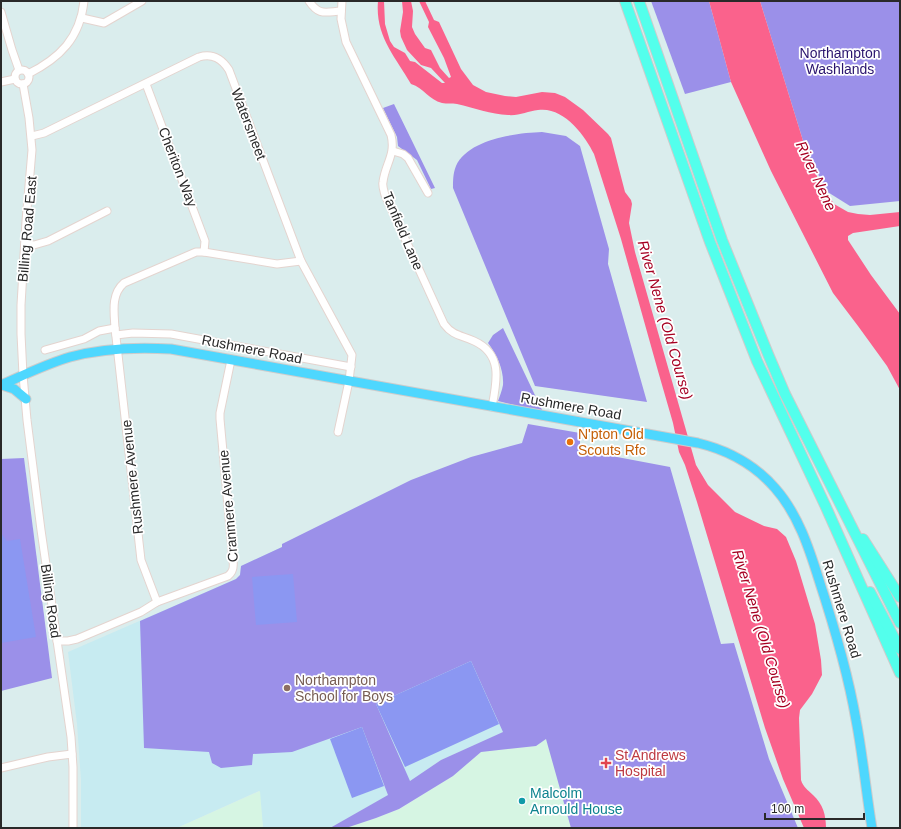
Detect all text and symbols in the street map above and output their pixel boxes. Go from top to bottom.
park label: Northampton Washlands [800,45,880,77]
street label: Watersmeet [228,86,270,162]
street label: Cheriton Way [155,125,201,209]
water label: River Nene [793,138,840,213]
street label: Billing Road East [14,175,40,283]
street label: Tanfield Lane [379,190,427,273]
water label: River Nene (Old Course) [635,238,696,402]
street label: Rushmere Road [200,331,304,367]
street label: Rushmere Road [519,389,623,423]
street label: Rushmere Avenue [118,419,146,535]
place label: N'pton Old Scouts Rfc [578,426,646,458]
marker: N'pton Old Scouts Rfc [565,437,575,447]
street label: Cranmere Avenue [215,449,241,563]
water label: River Nene (Old Course) [729,547,794,710]
street label: Rushmere Road [819,558,865,660]
street label: Billing Road [38,563,64,639]
place label: Northampton School for Boys [295,672,393,704]
marker: Northampton School for Boys [282,683,292,693]
place label: St Andrews Hospital [615,747,686,779]
marker: St Andrews Hospital [600,757,612,769]
place label: Malcolm Arnould House [530,785,623,817]
scale bar [765,795,864,821]
marker: Malcolm Arnould House [517,796,527,806]
text: 100 m [771,802,804,816]

